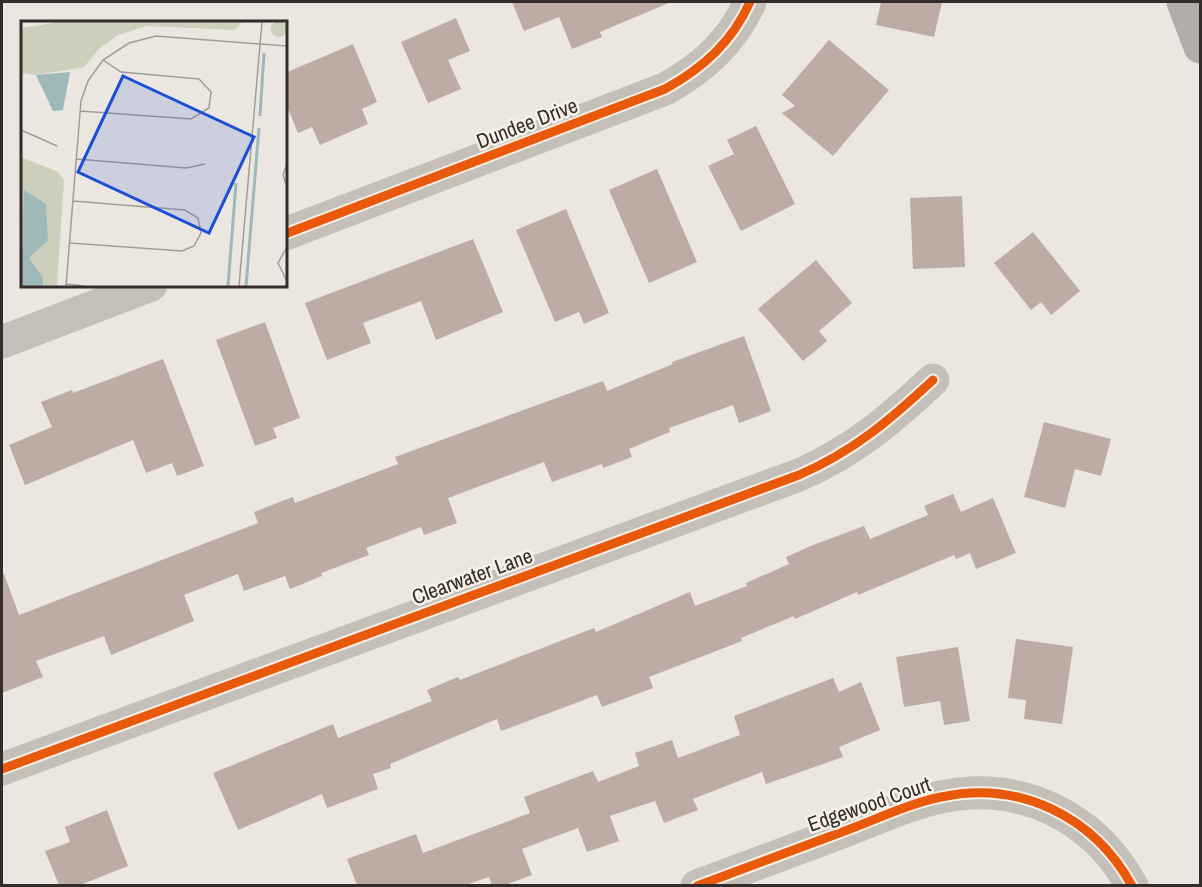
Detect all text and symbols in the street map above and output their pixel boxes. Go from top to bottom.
inset map [21,21,286,286]
street label: Dundee Drive [472,90,582,156]
street label: Clearwater Lane [408,541,536,611]
street label: Edgewood Court [804,769,935,839]

